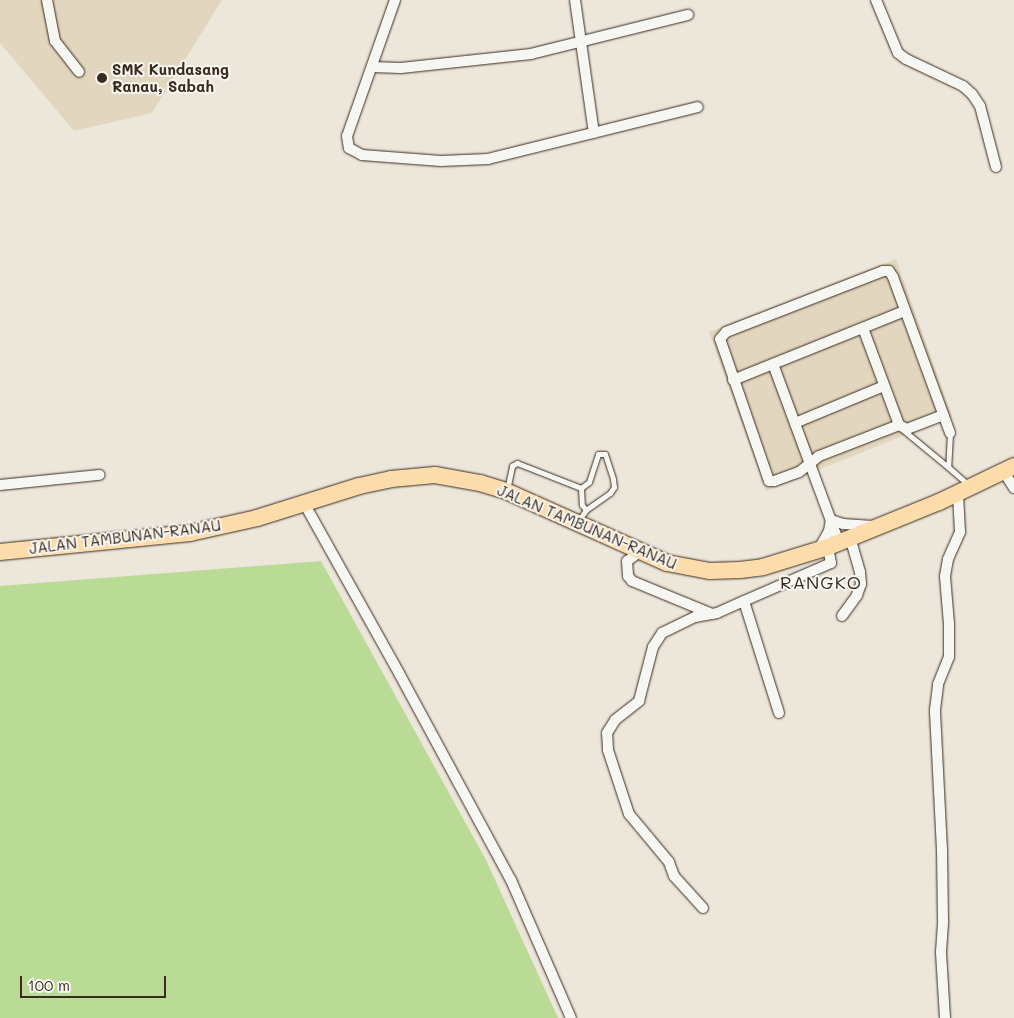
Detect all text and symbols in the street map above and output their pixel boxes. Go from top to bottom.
place label: SMK Kundasang Ranau, Sabah [112,60,229,95]
marker: SMK Kundasang Ranau, Sabah [96,72,108,84]
street label: JALAN TAMBUNAN-RANAU [495,481,679,573]
street label: JALAN TAMBUNAN-RANAU [28,516,222,558]
district label: RANGKO [779,571,863,593]
scale bar [22,966,169,998]
text: 100 m [28,975,70,995]

